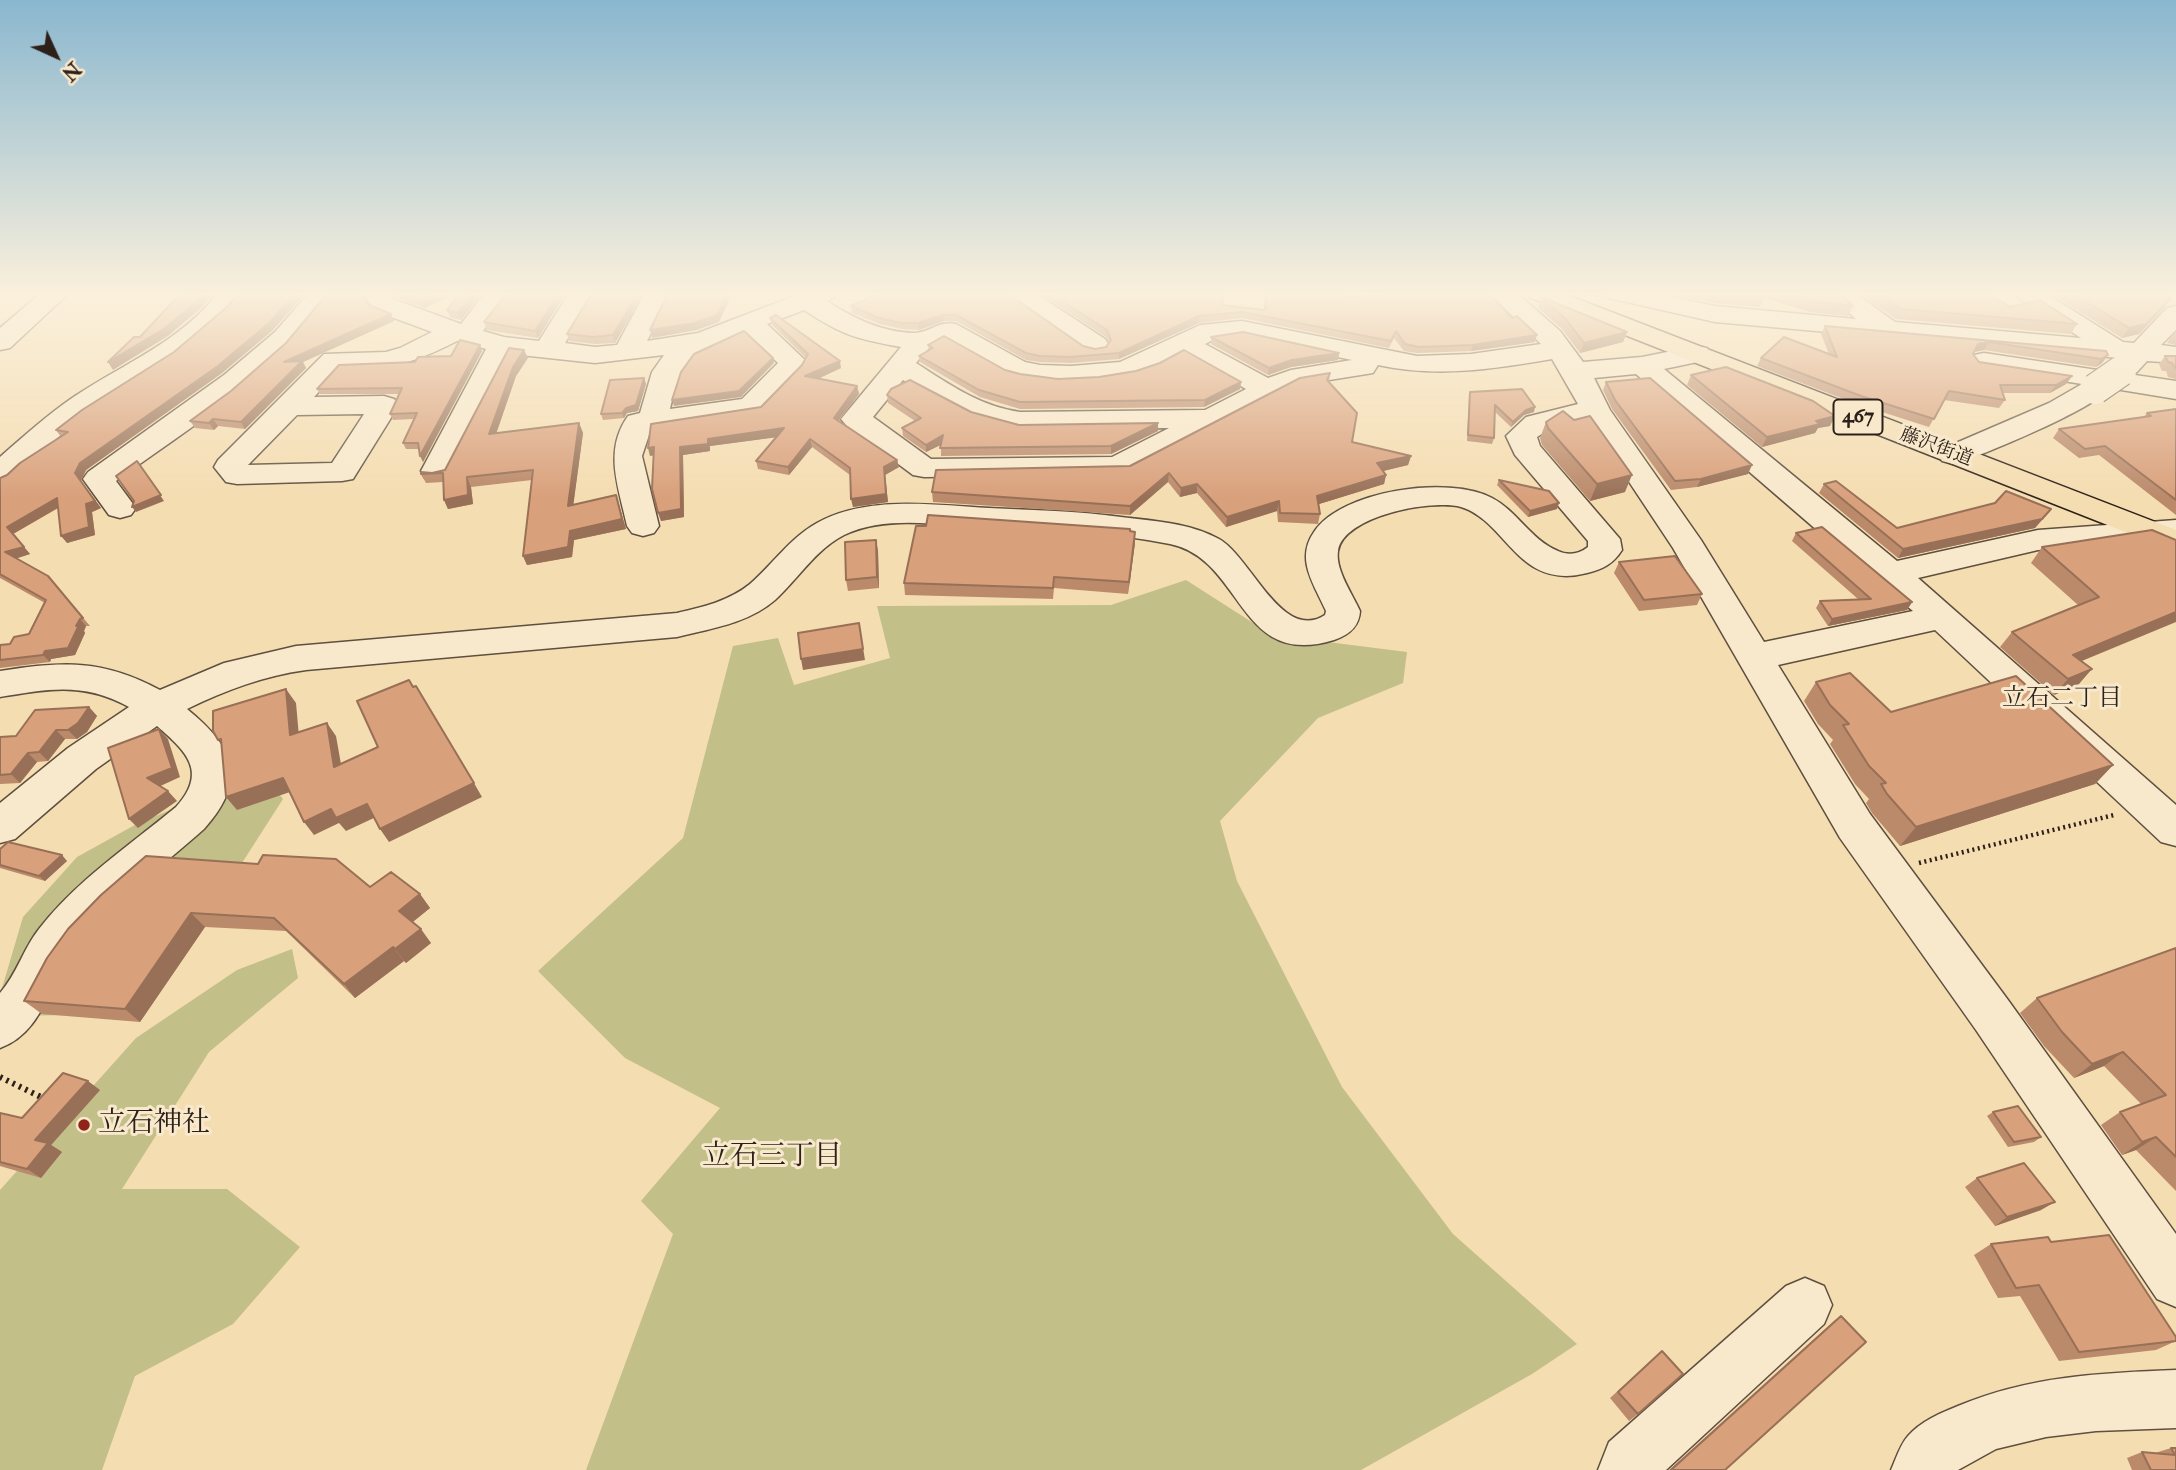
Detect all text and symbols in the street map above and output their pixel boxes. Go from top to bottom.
north arrow [21,21,91,91]
text: N [56,56,85,85]
road number: 467 [1834,400,1882,434]
street label: 藤沢街道 [1896,424,1976,472]
district label: 立石二丁目 [2002,686,2122,714]
place label: 立石神社 [98,1108,210,1142]
marker: 立石神社 [76,1117,92,1133]
district label: 立石三丁目 [702,1141,842,1175]

